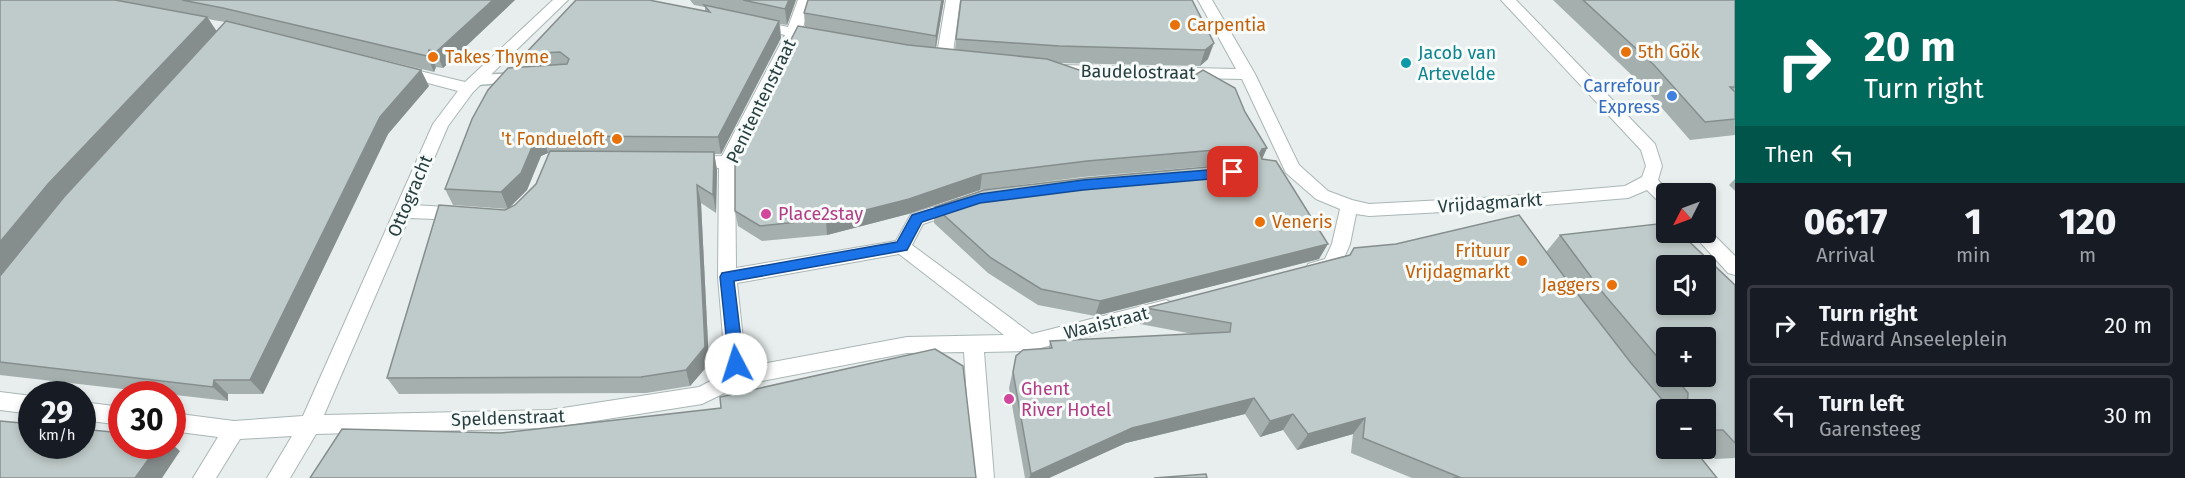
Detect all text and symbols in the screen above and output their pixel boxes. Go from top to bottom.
place label: Carpentia [1187,14,1266,36]
marker: Carpentia [1168,18,1182,32]
text: 20 m [1864,22,1956,72]
icon: right [1765,24,1843,102]
street label: Penitentenstraat [721,35,801,167]
place label: 5th Gök [1638,41,1701,63]
place label: Jacob van Artevelde [1418,42,1496,85]
marker: 5th Gök [1619,45,1633,59]
place label: Takes Thyme [445,46,549,68]
marker: Takes Thyme [426,50,440,64]
marker: Jacob van Artevelde [1399,56,1413,70]
street label: Baudelostraat [1080,60,1196,84]
text: Turn right [1864,73,1984,105]
place label: Carrefour Express [1583,75,1660,118]
marker: Carrefour Express [1665,89,1679,103]
place label: 't Fondueloft [501,128,605,150]
marker: 't Fondueloft [610,132,624,146]
icon: left [1826,138,1859,171]
text: Then [1765,141,1814,168]
pin [1207,146,1258,197]
street label: Ottogracht [383,151,437,240]
icon: arrive [1216,155,1249,188]
north arrow [1656,183,1716,243]
map controls [1656,183,1716,459]
street label: Vrijdagmarkt [1437,188,1543,218]
text: 06:17 [1804,200,1887,244]
text: 1 [1965,200,1982,244]
text: 120 [2059,200,2116,244]
place label: Place2stay [778,203,863,225]
marker: Place2stay [759,207,773,221]
place label: Veneris [1272,211,1332,233]
marker: Veneris [1253,215,1267,229]
place label: Frituur Vrijdagmarkt [1405,240,1510,283]
text: Arrival [1816,243,1875,267]
text: min [1956,243,1990,267]
text: m [2079,243,2096,267]
marker: Frituur Vrijdagmarkt [1515,254,1529,268]
button: sound [1656,255,1716,315]
place label: Jaggers [1542,274,1600,296]
marker: Jaggers [1605,278,1619,292]
text: Turn right [1819,300,1918,327]
street label: Waaistraat [1062,302,1151,344]
icon: right [1768,309,1801,342]
text: 20 m [2104,312,2152,339]
button: + [1656,327,1716,387]
text: Edward Anseeleplein [1819,327,2008,351]
position arrow [704,332,768,396]
place label: Ghent River Hotel [1021,378,1111,421]
speed limit sign: 30 [108,381,186,459]
text: Turn left [1819,390,1904,417]
marker: Ghent River Hotel [1002,392,1016,406]
text: 29 [41,395,73,431]
button: − [1656,399,1716,459]
icon: left [1768,399,1801,432]
text: 30 m [2104,402,2152,429]
street label: Speldenstraat [451,405,566,431]
text: Garensteeg [1819,417,1921,441]
text: km/h [38,426,76,444]

